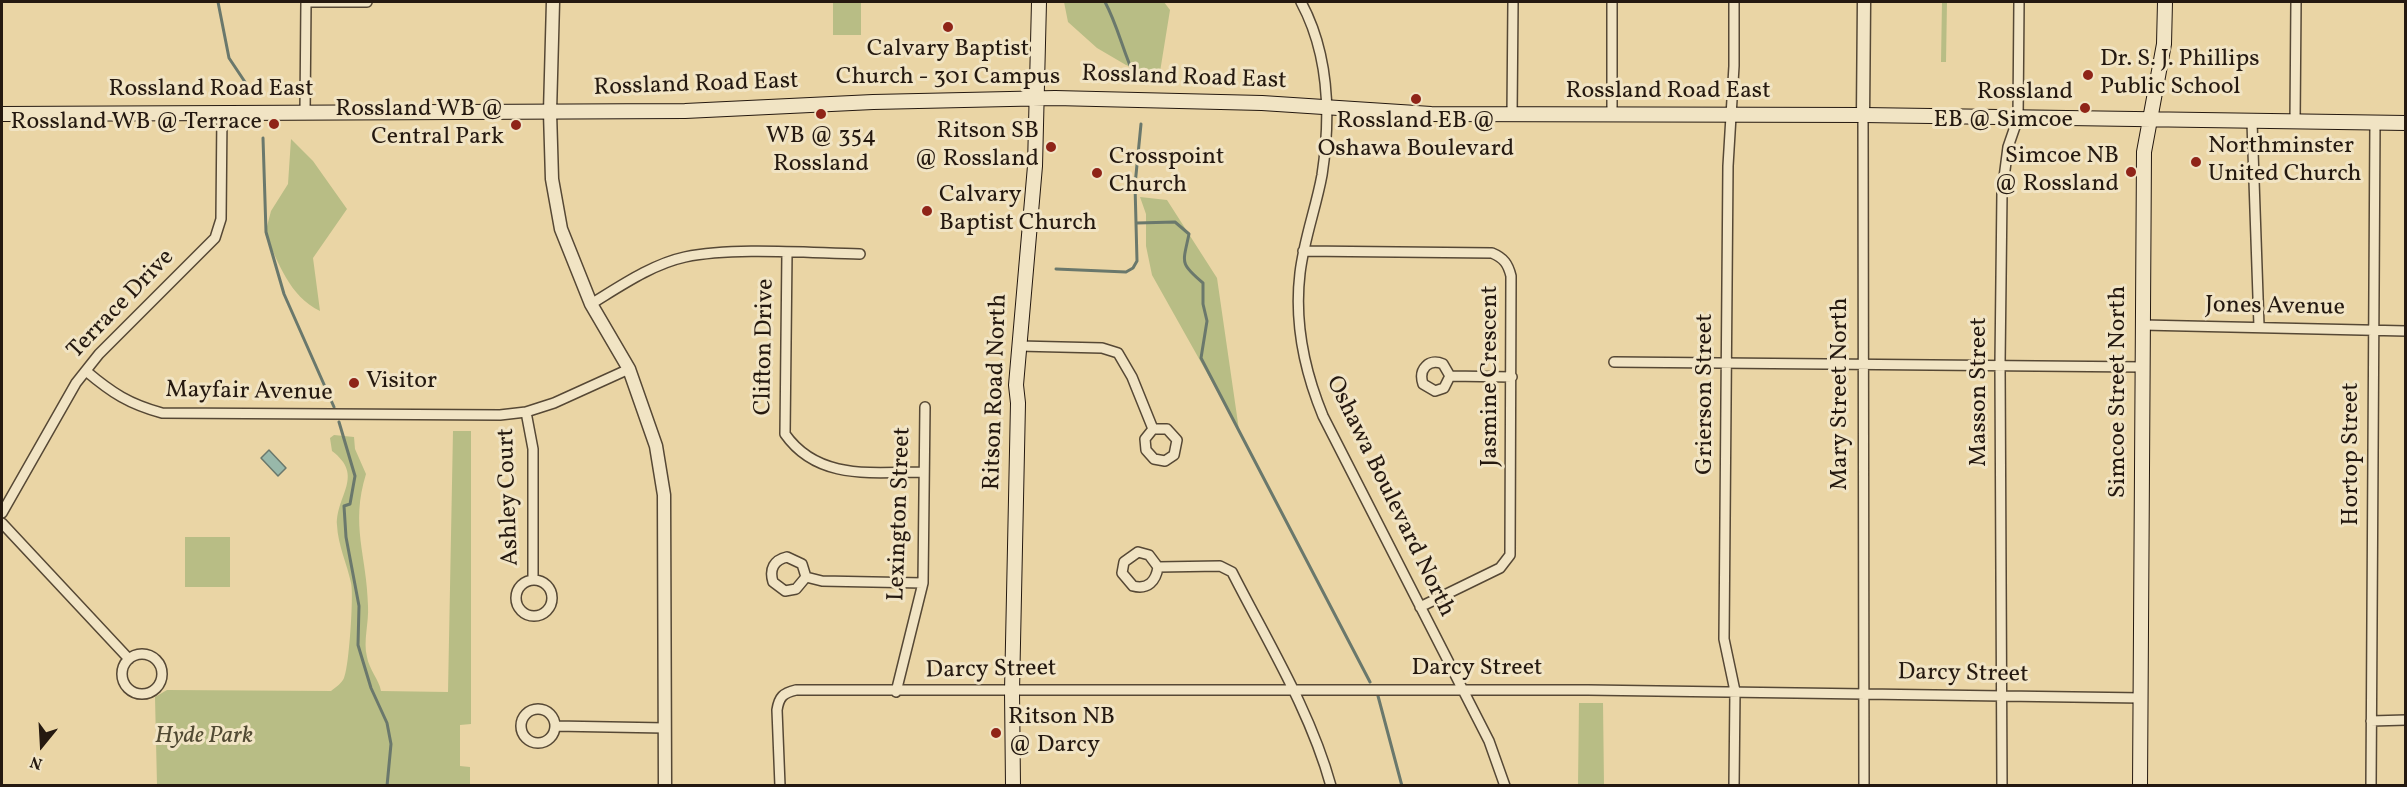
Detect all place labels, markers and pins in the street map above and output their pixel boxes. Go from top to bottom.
marker: Calvary Baptist Church - 301 Campus [941,20,955,34]
place label: Calvary Baptist Church - 301 Campus [836,37,1060,93]
place label: Dr. S. J. Phillips Public School [2100,47,2260,103]
marker: Dr. S. J. Phillips Public School [2081,68,2095,82]
place label: Rossland EB @ Simcoe [1934,80,2073,136]
marker: Rossland EB @ Oshawa Boulevard [1409,92,1423,106]
place label: Rossland WB @ Central Park [335,97,504,153]
marker: Rossland EB @ Simcoe [2078,101,2092,115]
marker: WB @ 354 Rossland [814,107,828,121]
place label: Rossland EB @ Oshawa Boulevard [1318,109,1514,165]
place label: Rossland WB @ Terrace [11,110,262,138]
marker: Rossland WB @ Terrace [267,117,281,131]
marker: Rossland WB @ Central Park [509,118,523,132]
place label: Ritson SB @ Rossland [914,119,1039,175]
place label: WB @ 354 Rossland [766,124,876,180]
place label: Northminster United Church [2208,134,2362,190]
marker: Ritson SB @ Rossland [1044,140,1058,154]
place label: Simcoe NB @ Rossland [1994,144,2119,200]
place label: Crosspoint Church [1109,145,1225,201]
marker: Northminster United Church [2189,155,2203,169]
marker: Simcoe NB @ Rossland [2124,165,2138,179]
marker: Crosspoint Church [1090,166,1104,180]
place label: Calvary Baptist Church [939,183,1097,239]
marker: Calvary Baptist Church [920,204,934,218]
place label: Visitor [366,369,437,397]
marker: Visitor [347,376,361,390]
place label: Ritson NB @ Darcy [1008,705,1115,761]
marker: Ritson NB @ Darcy [989,726,1003,740]

